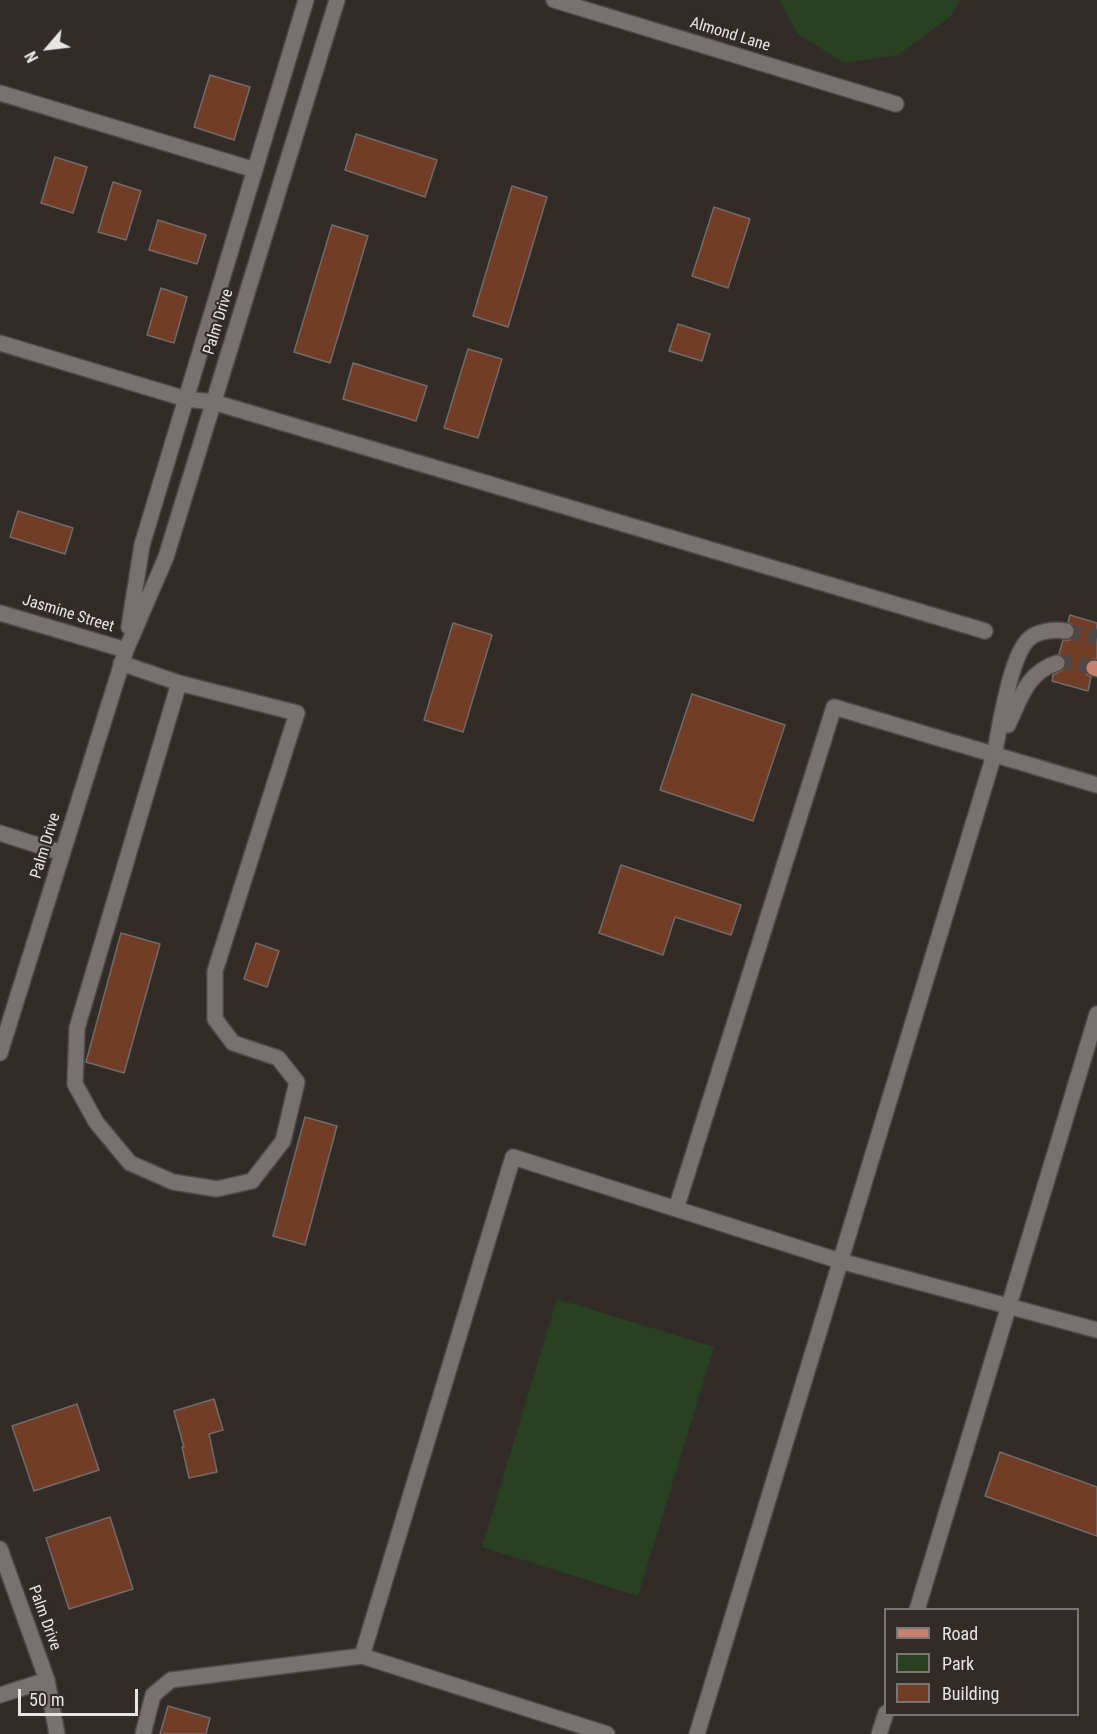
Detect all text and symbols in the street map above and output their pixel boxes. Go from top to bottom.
street label: Almond Lane [688,14,772,56]
north arrow [18,18,78,78]
text: N [21,48,42,65]
street label: Palm Drive [200,287,238,357]
street label: Jasmine Street [20,591,116,637]
street label: Palm Drive [27,811,65,881]
street label: Palm Drive [23,1583,65,1653]
legend [884,1608,1079,1716]
text: Road [942,1623,978,1644]
text: Park [942,1653,974,1674]
scale bar [21,1677,141,1715]
text: Building [942,1683,999,1704]
text: 50 m [29,1689,64,1710]

